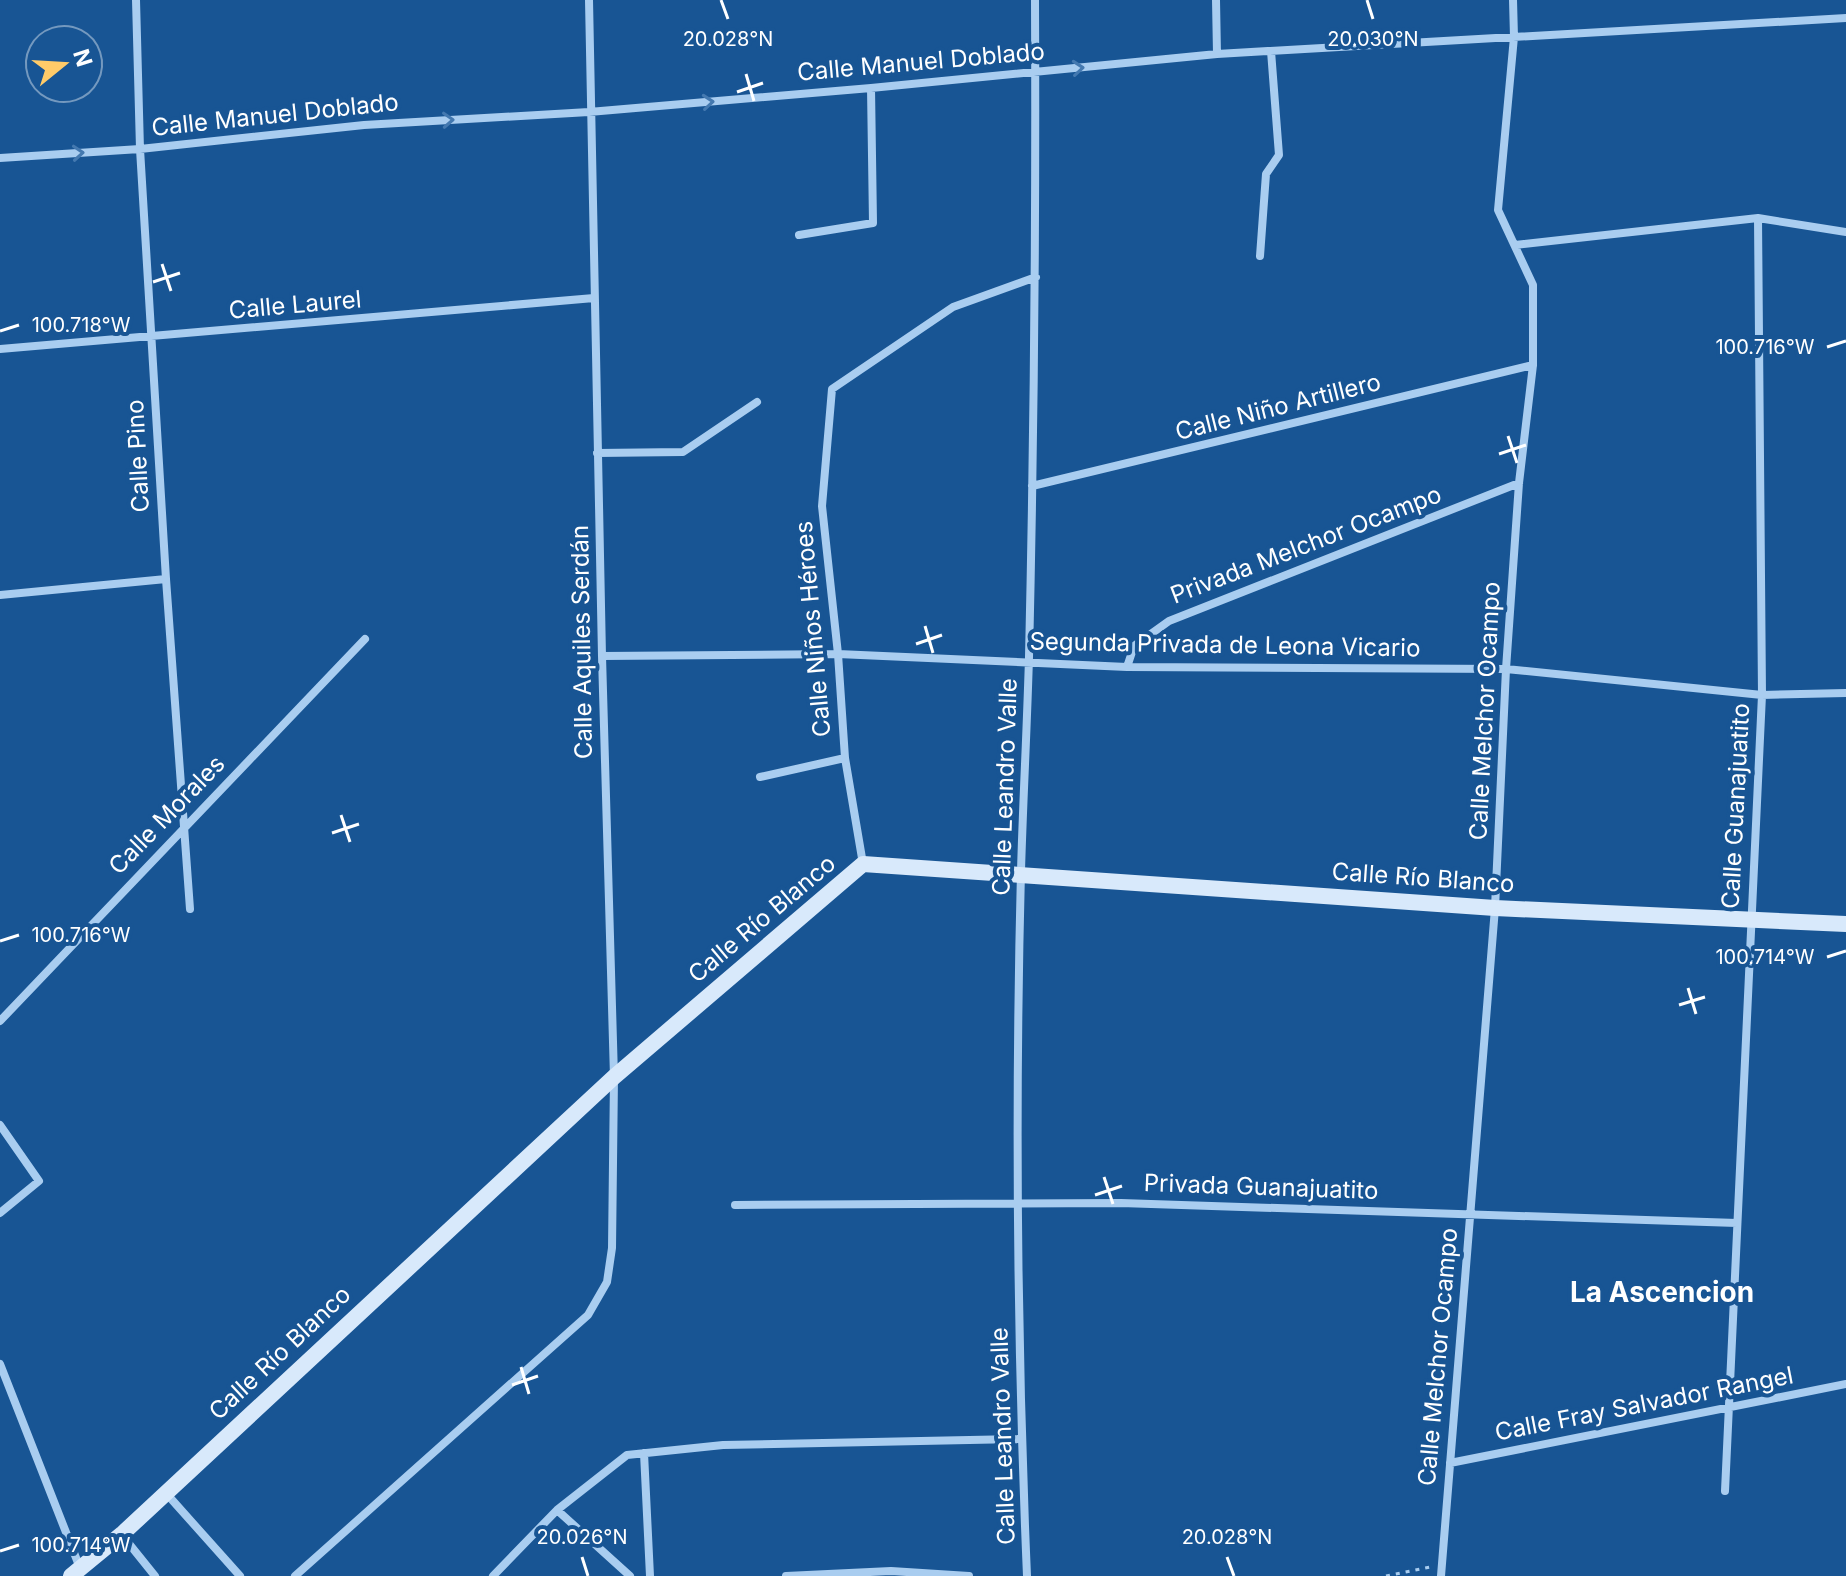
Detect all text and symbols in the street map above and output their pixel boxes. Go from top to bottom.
north arrow [24,24,104,104]
text: 20.028°N [683,27,773,51]
text: 20.030°N [1327,27,1419,51]
street label: Calle Manuel Doblado [796,36,1046,87]
text: N [68,46,98,70]
one-way arrow [1072,59,1085,76]
street label: Calle Manuel Doblado [150,87,400,142]
one-way arrow [702,94,715,111]
one-way arrow [442,112,455,129]
one-way arrow [72,145,85,162]
street label: Calle Laurel [227,284,362,325]
text: 100.718°W [32,313,131,337]
text: 100.716°W [1715,335,1815,359]
street label: Calle Niño Artillero [1172,367,1384,446]
street label: Calle Pino [120,399,155,513]
street label: Privada Melchor Ocampo [1166,479,1445,610]
street label: Calle Niños Héroes [789,520,836,738]
street label: Calle Aquiles Serdán [565,525,598,759]
street label: Calle Melchor Ocampo [1463,581,1506,841]
street label: Segunda Privada de Leona Vicario [1029,627,1421,662]
street label: Calle Leandro Valle [986,678,1023,896]
street label: Calle Guanajuatito [1716,702,1755,909]
street label: Calle Morales [103,749,231,880]
street label: Calle Río Blanco [682,849,841,989]
street label: Calle Río Blanco [1331,857,1515,898]
text: 100.716°W [31,923,131,947]
text: 100.714°W [1715,945,1815,969]
street label: Privada Guanajuatito [1143,1168,1379,1205]
street label: Calle Melchor Ocampo [1412,1227,1463,1487]
district label: La Ascencion [1570,1275,1754,1309]
street label: Calle Río Blanco [203,1280,356,1426]
street label: Calle Leandro Valle [984,1327,1021,1545]
street label: Calle Fray Salvador Rangel [1492,1360,1796,1447]
text: 20.026°N [537,1525,627,1549]
text: 20.028°N [1182,1525,1272,1549]
text: 100.714°W [31,1533,131,1557]

